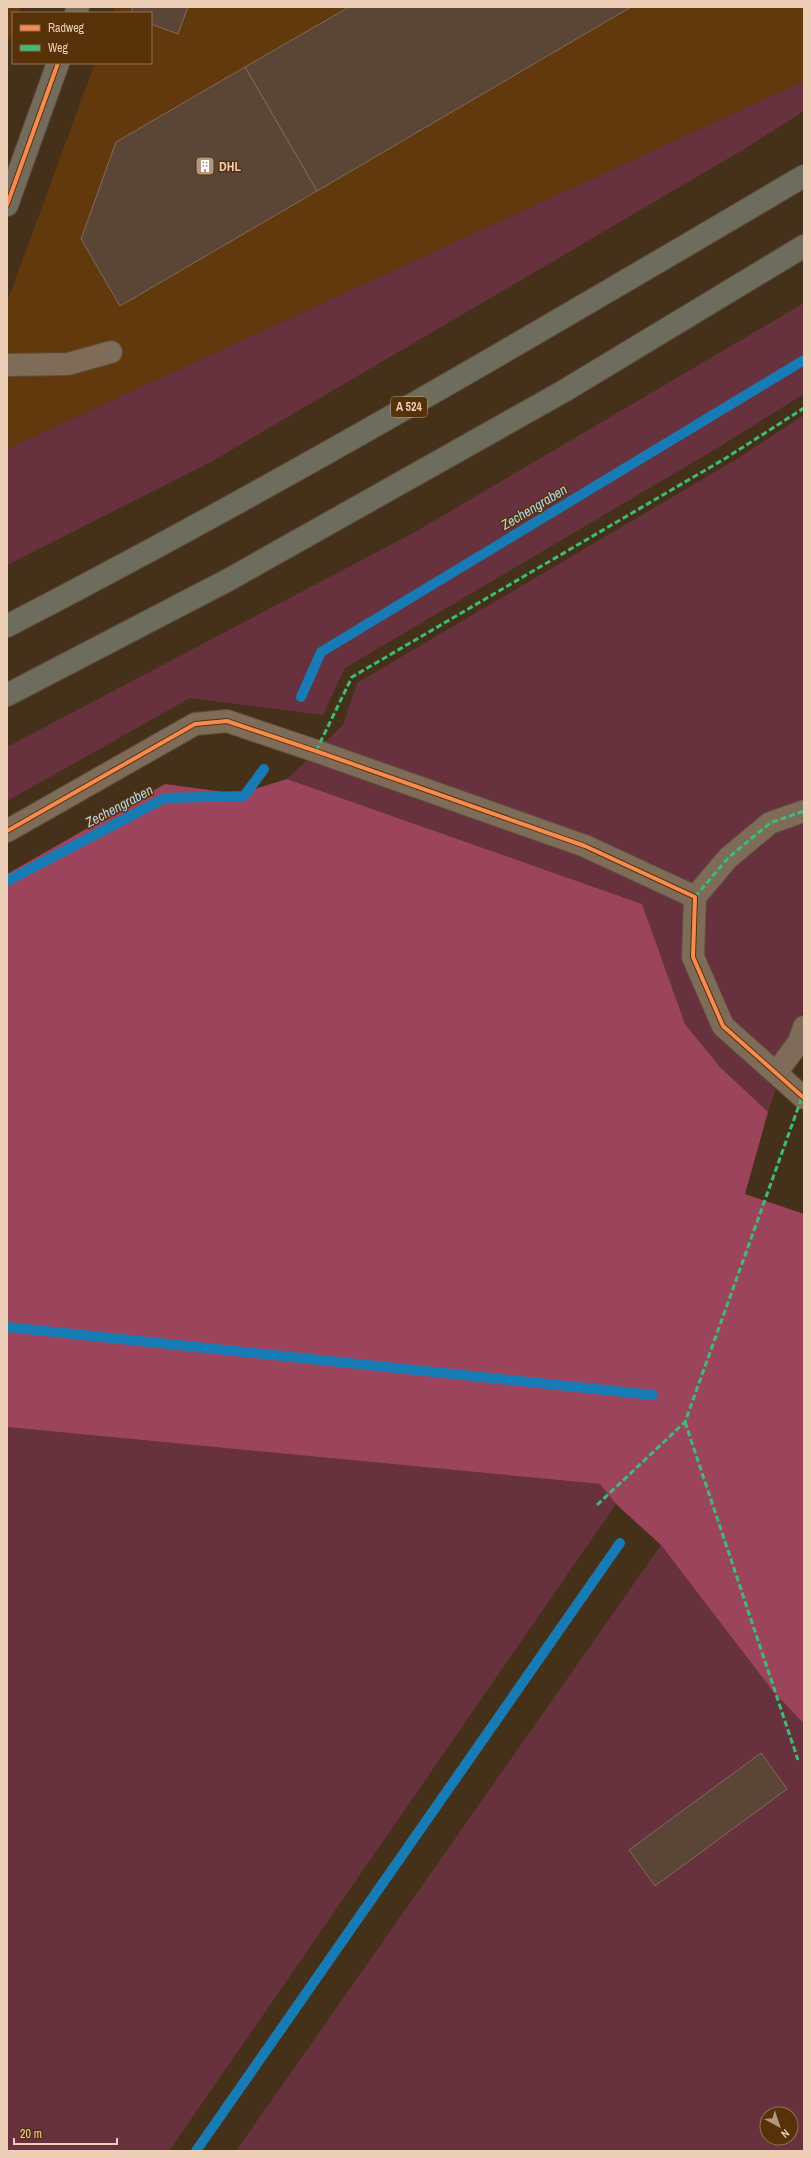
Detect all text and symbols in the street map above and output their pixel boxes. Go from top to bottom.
legend [12,12,152,64]
text: Radweg [48,20,85,36]
text: Weg [48,40,69,56]
building icon: DHL [194,155,216,177]
place label: DHL [219,158,241,175]
road number: A 524 [391,397,427,417]
water label: Zechengraben [497,480,570,534]
water label: Zechengraben [81,781,156,832]
north arrow [759,2106,799,2146]
scale bar [14,2120,117,2146]
text: 20 m [20,2126,42,2142]
text: N [778,2126,792,2141]

